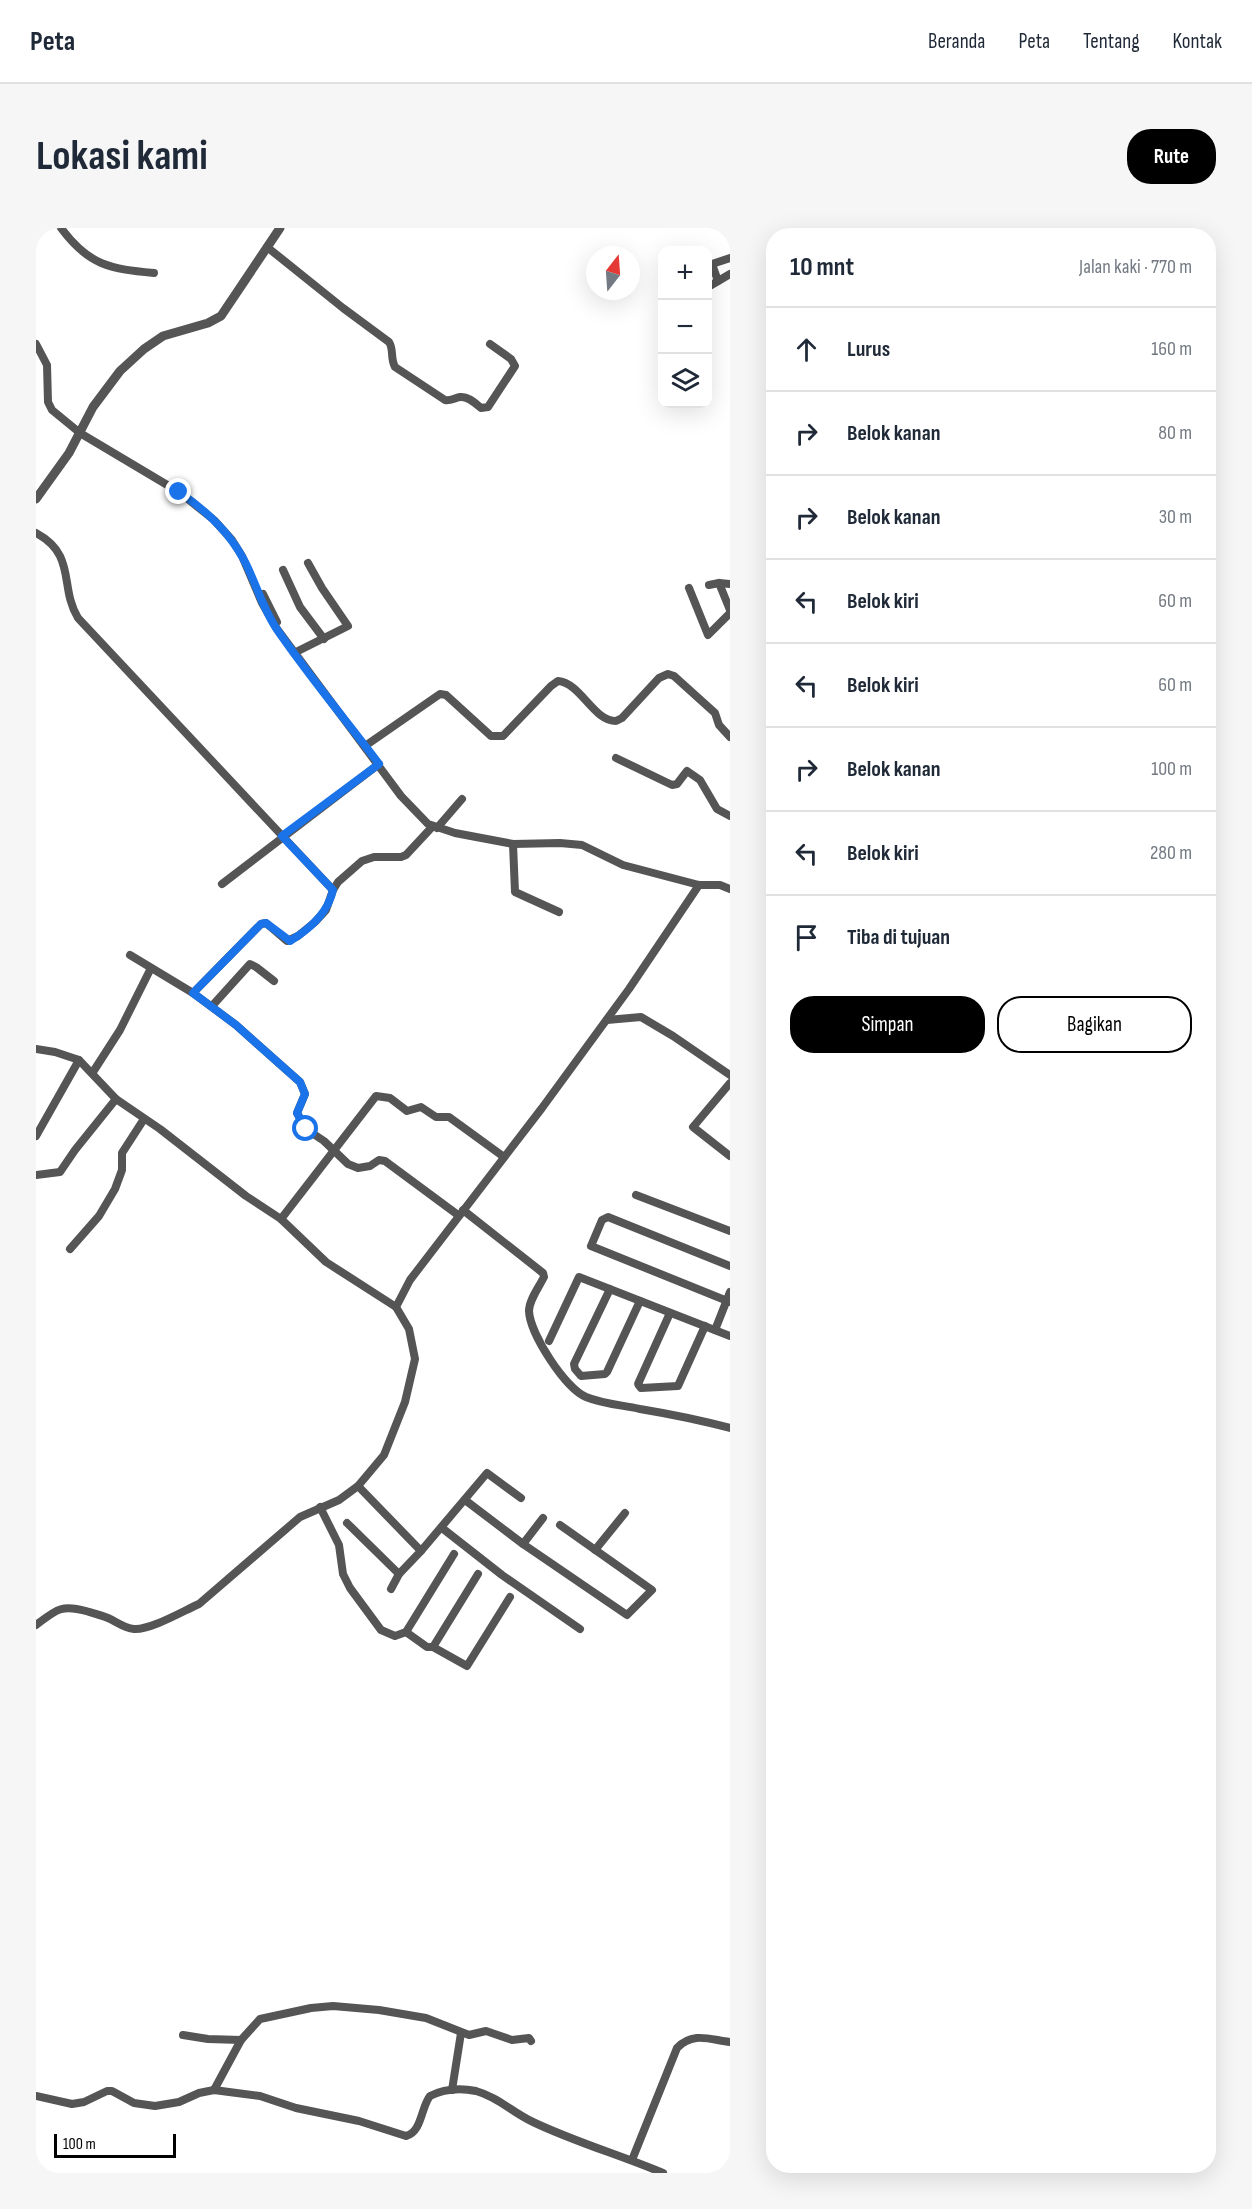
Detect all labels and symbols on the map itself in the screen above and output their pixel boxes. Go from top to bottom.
north arrow [586,246,640,300]
route end [165,478,191,504]
route start [292,1115,318,1141]
scale bar [54,2131,176,2158]

